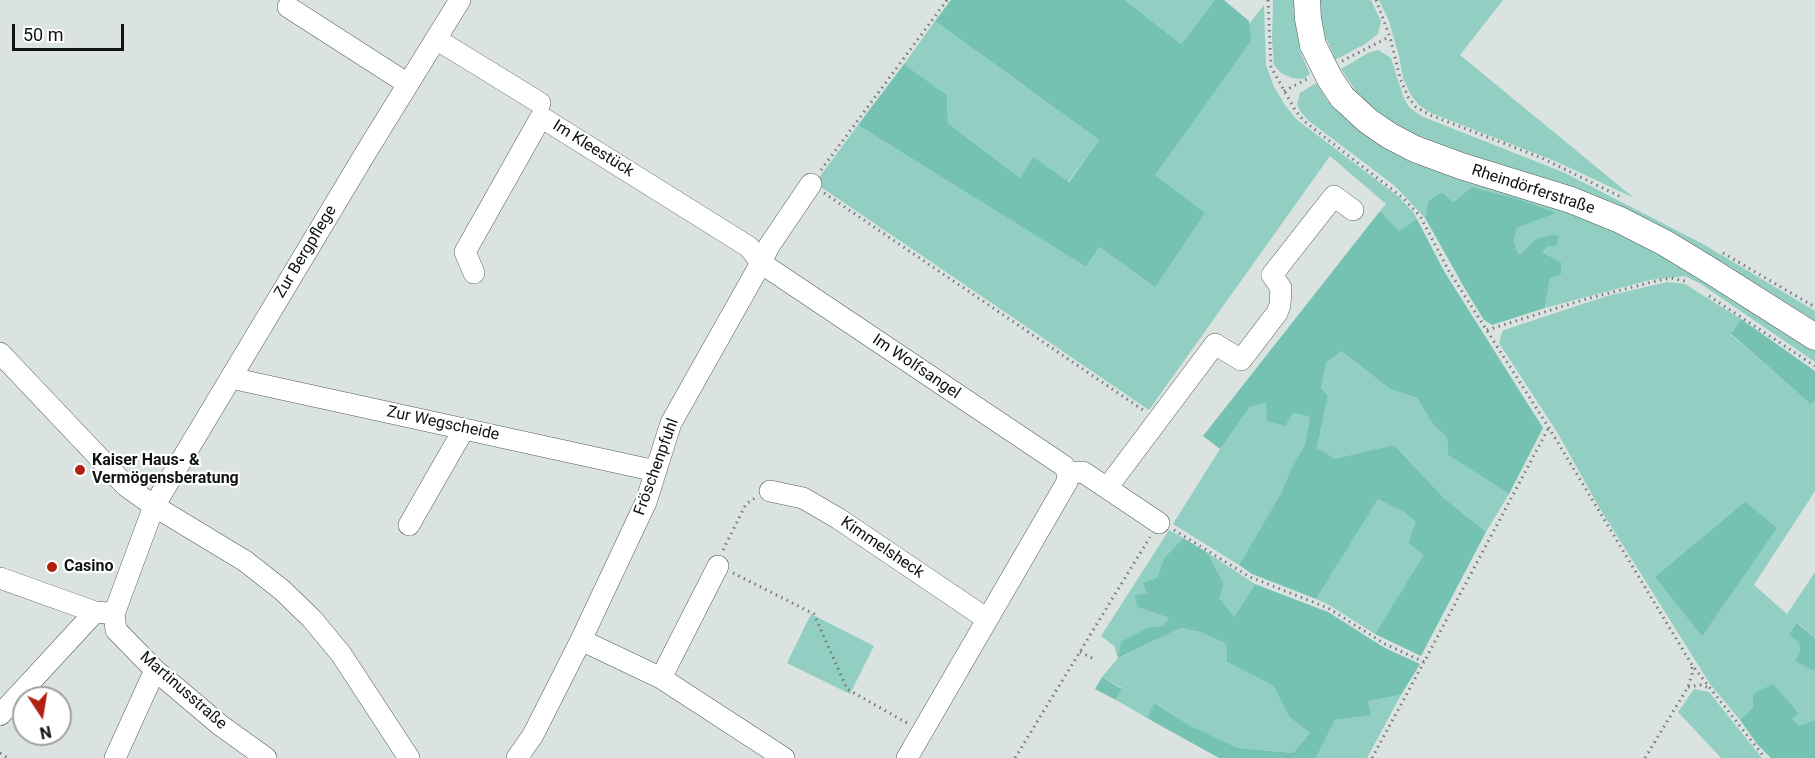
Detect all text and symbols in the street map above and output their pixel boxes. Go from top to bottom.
scale bar [15,12,128,50]
text: 50 m [23,24,63,45]
street label: Im Kleestück [549,116,637,182]
street label: Rheindörferstraße [1469,161,1597,219]
street label: Zur Bergpflege [271,202,341,302]
street label: Im Wolfsangel [868,331,964,403]
street label: Zur Wegscheide [385,403,501,445]
street label: Fröschenpfuhl [631,416,683,518]
place label: Kaiser Haus- & Vermögensberatung [92,451,239,489]
marker: Kaiser Haus- & Vermögensberatung [73,463,87,477]
street label: Kimmelsheck [837,513,927,583]
place label: Casino [64,557,113,577]
marker: Casino [45,560,59,574]
street label: Martinusstraße [136,648,230,734]
north arrow [12,686,72,746]
text: N [38,722,53,743]

